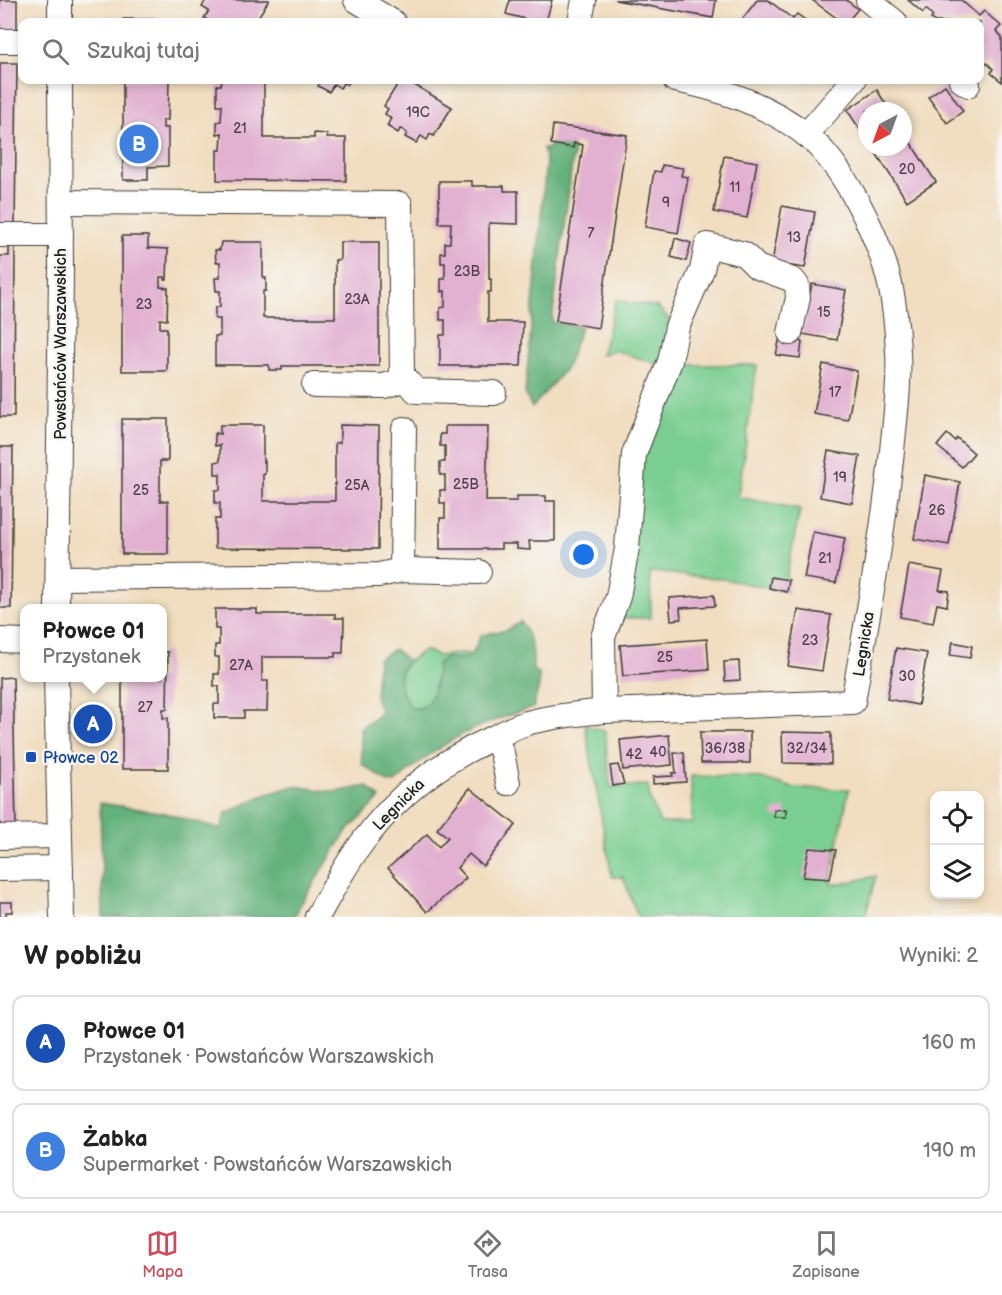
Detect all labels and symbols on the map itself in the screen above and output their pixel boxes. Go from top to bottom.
north arrow [858,102,912,156]
house number: 19C [406,104,430,121]
house number: 21 [233,120,247,137]
pin: B [120,122,158,166]
house number: 20 [899,161,915,178]
house number: 11 [730,179,740,196]
house number: 9 [662,194,670,211]
house number: 7 [588,225,595,242]
house number: 13 [787,229,801,246]
street label: Powstańców Warszawskich [52,248,71,440]
house number: 23B [454,263,480,280]
house number: 23A [344,291,370,308]
house number: 23 [136,296,152,313]
house number: 15 [817,304,831,321]
house number: 17 [829,384,841,401]
house number: 19 [833,469,847,486]
house number: 25B [453,476,479,493]
house number: 25A [345,477,370,494]
house number: 25 [133,482,149,499]
house number: 26 [929,502,946,519]
your location [569,540,598,569]
house number: 21 [818,550,832,567]
street label: Legnicka [850,610,879,678]
house number: 23 [802,632,818,649]
house number: 25 [657,649,673,666]
house number: 27A [229,657,253,674]
house number: 30 [899,668,915,685]
house number: 27 [137,699,153,716]
pin: A [74,702,112,746]
house number: 36/38 [705,740,745,757]
house number: 32/34 [787,740,828,757]
house number: 40 [650,744,666,761]
house number: 42 [626,746,643,763]
place label: Płowce 02 [43,749,119,768]
marker: Płowce 02 [24,750,38,764]
street label: Legnicka [369,775,429,835]

